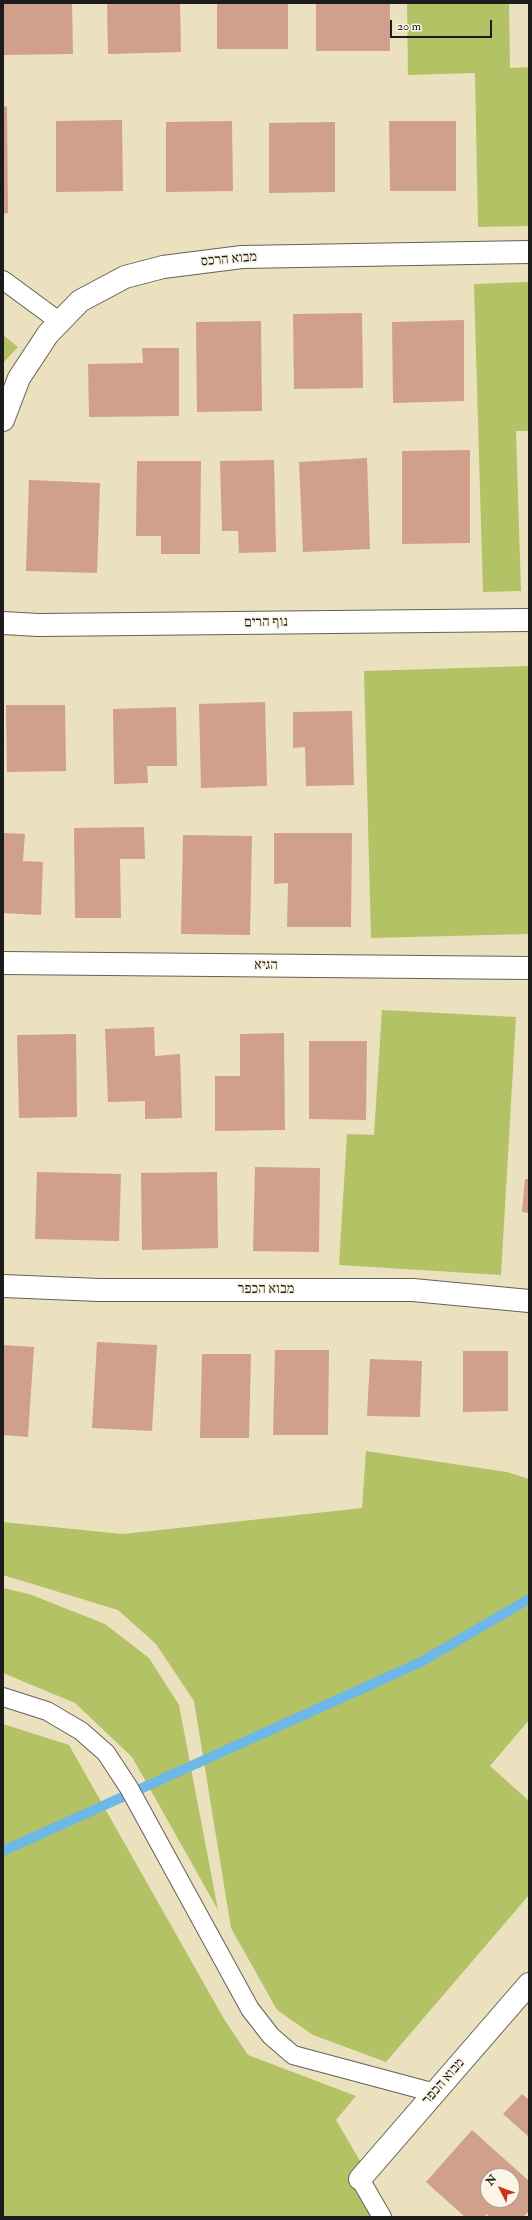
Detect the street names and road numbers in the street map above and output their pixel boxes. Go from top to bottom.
street label: מבוא הרכס [200,249,258,271]
street label: נוף הרים [244,614,288,632]
street label: הגיא [254,957,278,975]
street label: מבוא הכפר [238,1282,294,1298]
street label: מבוא הכפר [419,2055,469,2109]

